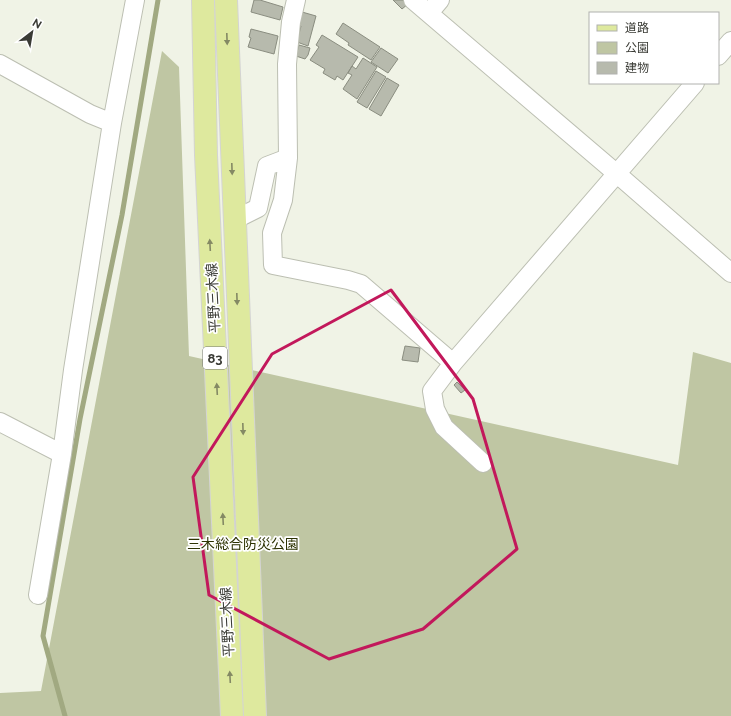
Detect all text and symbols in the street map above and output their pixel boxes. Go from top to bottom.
north arrow [12,12,52,52]
legend [589,12,719,84]
text: N [30,16,44,32]
text: 道路 [625,21,649,35]
one-way arrow [224,33,230,46]
text: 公園 [625,41,649,55]
text: 建物 [625,61,649,75]
one-way arrow [229,163,235,176]
one-way arrow [207,239,214,251]
street label: 平野三木線 [203,263,223,333]
one-way arrow [234,293,241,305]
road number: 83 [203,347,227,369]
one-way arrow [214,382,220,395]
one-way arrow [239,423,246,435]
one-way arrow [219,513,226,525]
park label: 三木総合防災公園 [187,536,299,552]
street label: 平野三木線 [217,587,237,657]
one-way arrow [227,670,233,683]

